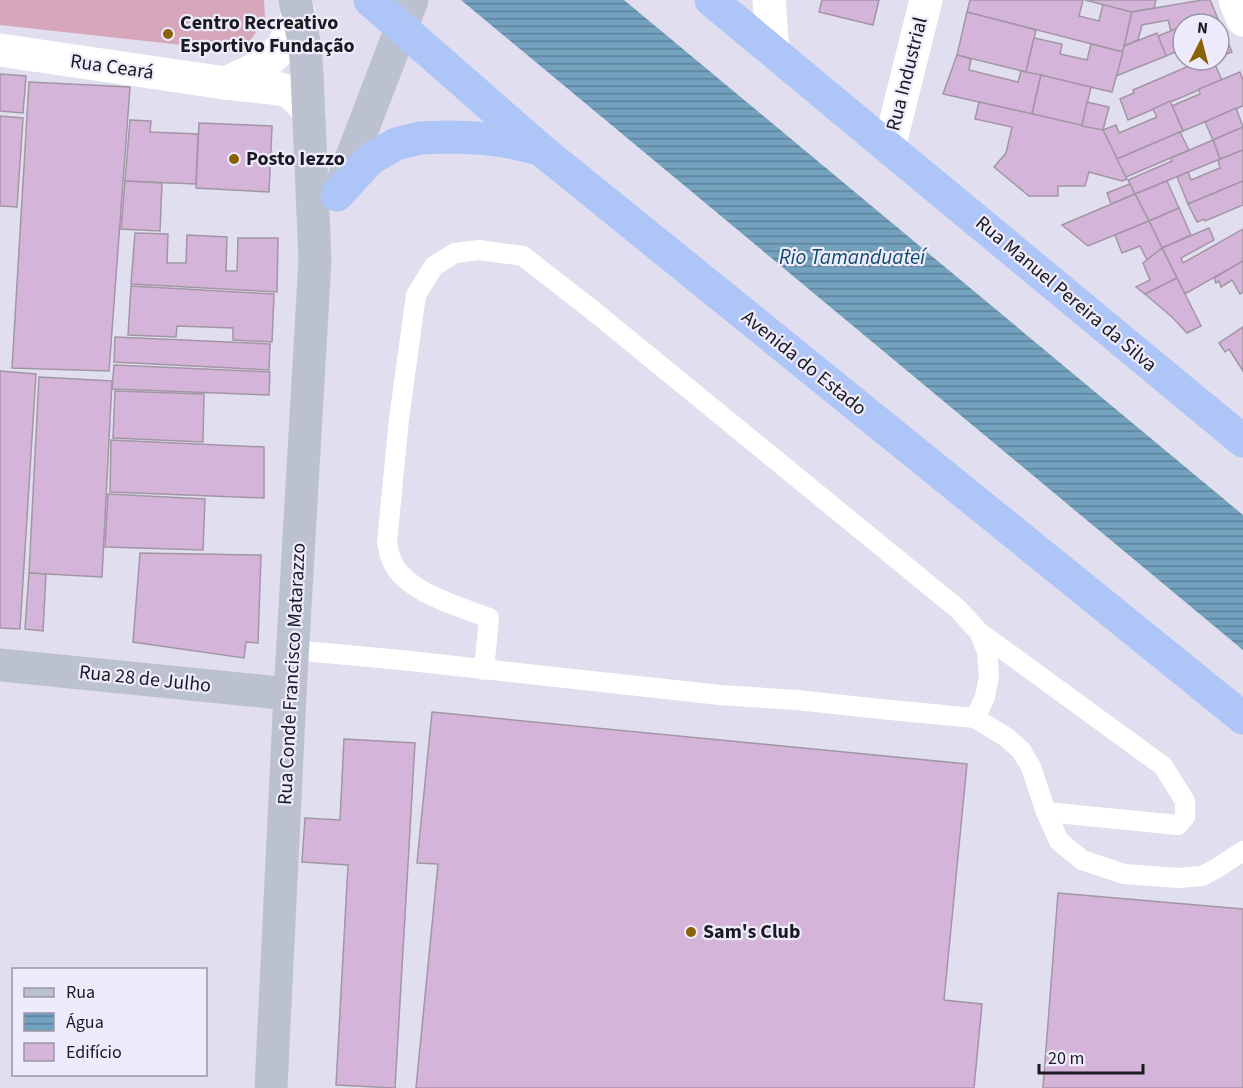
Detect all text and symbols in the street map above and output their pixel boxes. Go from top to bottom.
place label: Centro Recreativo Esportivo Fundação [180,9,355,60]
north arrow [1171,12,1231,72]
street label: Rua Industrial [879,14,935,134]
text: N [1196,17,1209,40]
marker: Centro Recreativo Esportivo Fundação [161,27,175,41]
street label: Rua Ceará [68,47,156,87]
place label: Posto Iezzo [246,145,345,173]
marker: Posto Iezzo [227,152,241,166]
street label: Rua Manuel Pereira da Silva [969,209,1163,379]
water label: Rio Tamanduateí [779,242,928,272]
street label: Avenida do Estado [735,304,873,422]
street label: Rua Conde Francisco Matarazzo [271,542,313,806]
street label: Rua 28 de Julho [78,658,212,700]
place label: Sam's Club [703,918,800,946]
marker: Sam's Club [684,925,698,939]
legend [12,968,207,1076]
text: Rua [66,980,95,1005]
text: Água [66,1010,104,1035]
scale bar [1039,1037,1142,1075]
text: Edifício [66,1040,122,1065]
text: 20 m [1048,1046,1084,1071]

